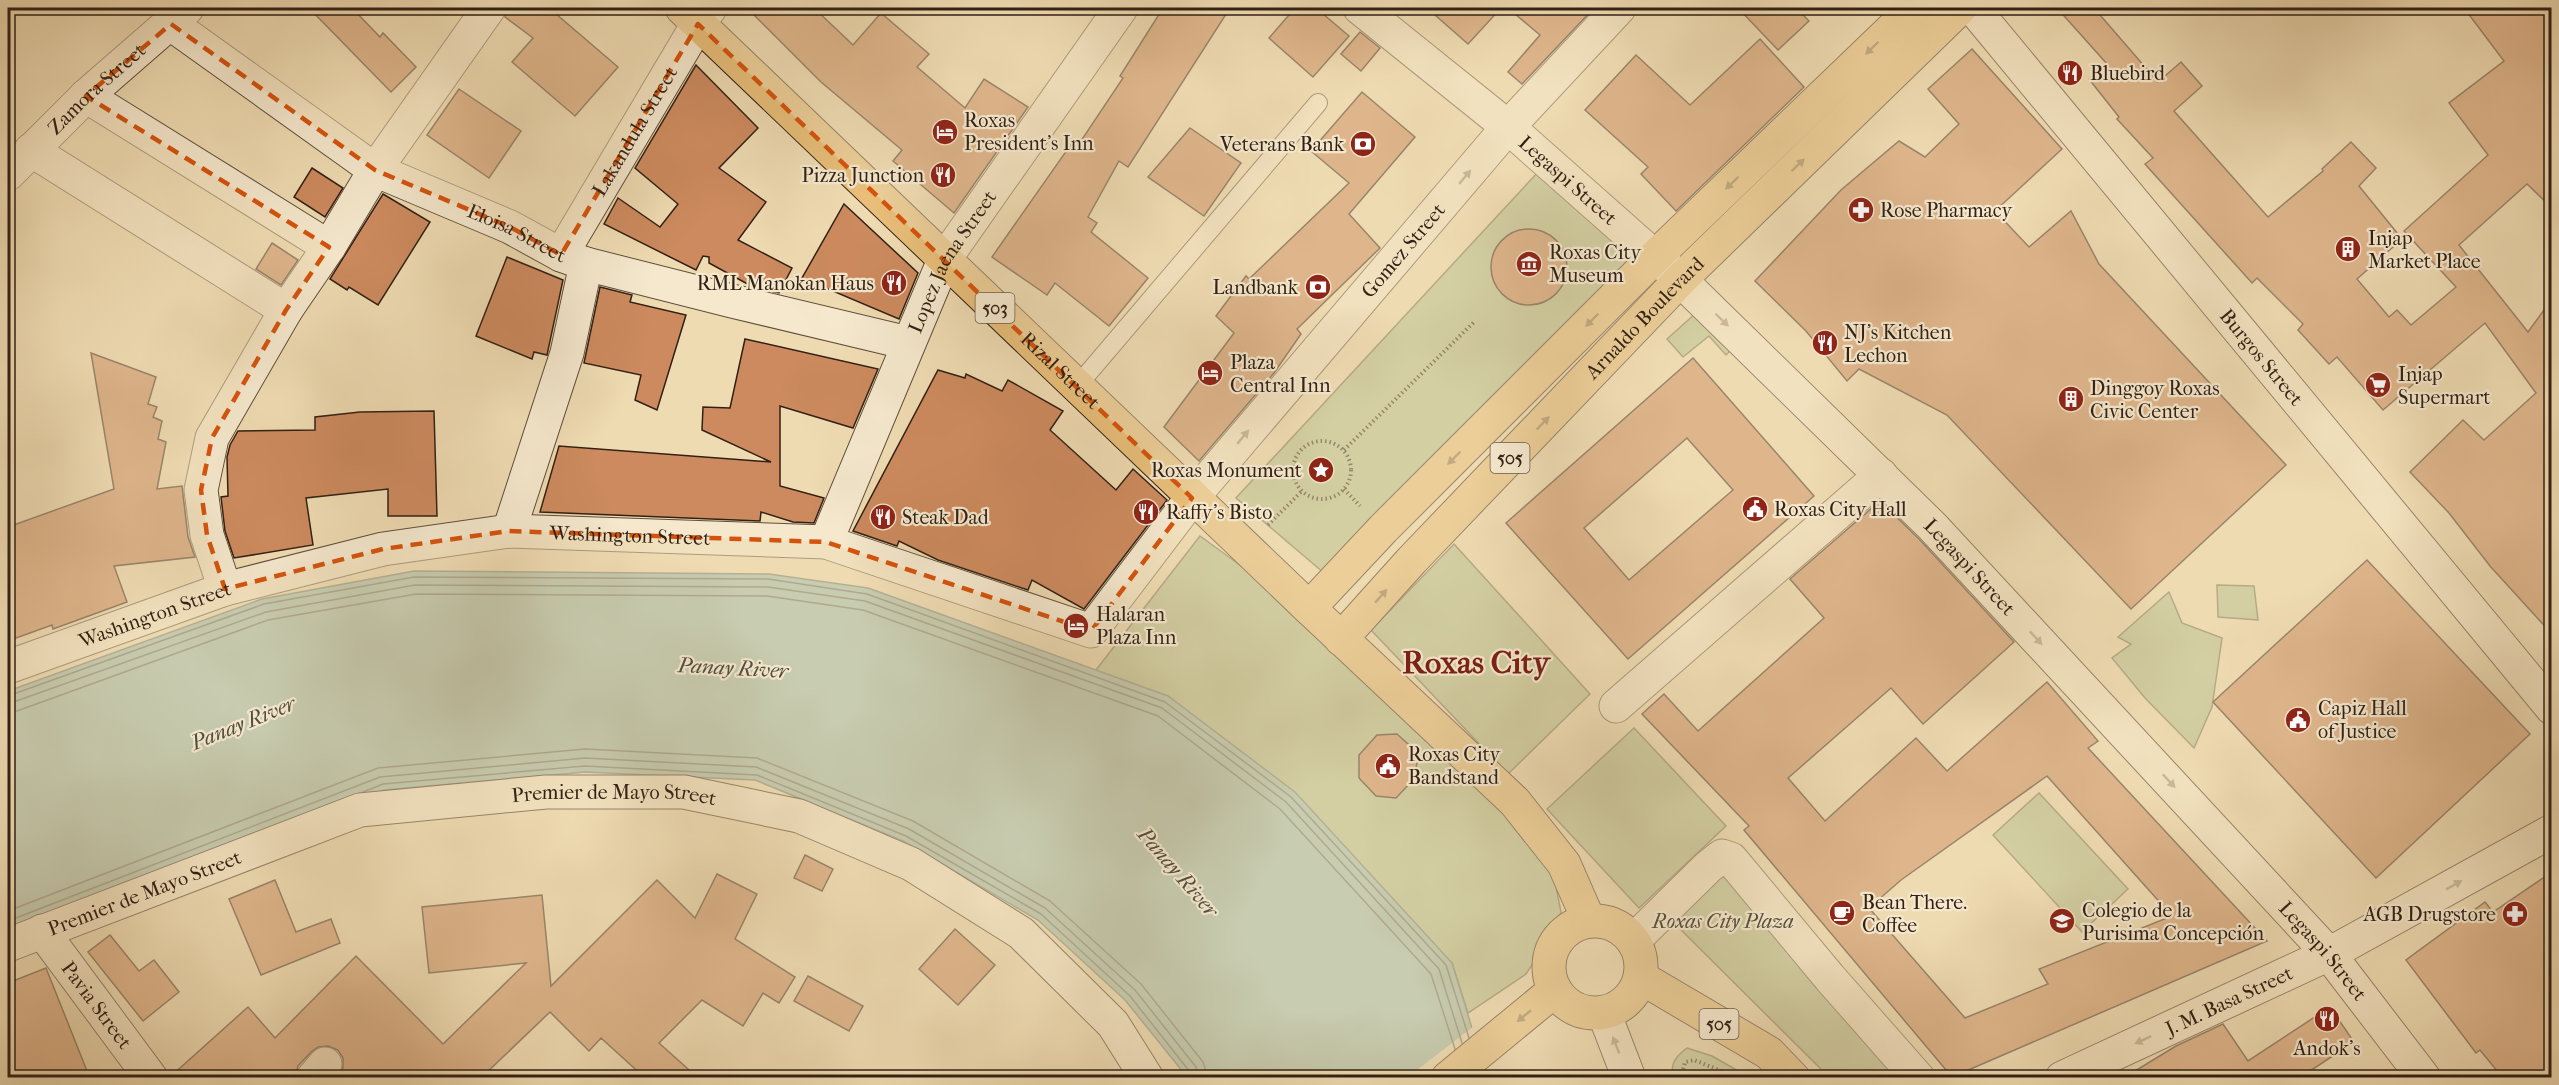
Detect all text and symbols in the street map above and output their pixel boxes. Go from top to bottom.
street label: Zamora Street [43,39,150,139]
one-way arrow [1865,41,1880,54]
restaurant icon: Bluebird [2055,58,2085,88]
place label: Bluebird [2090,62,2166,85]
street label: Lakandula Street [588,63,682,200]
place label: Roxas President's Inn [964,109,1094,155]
hotel icon: Roxas President's Inn [930,117,960,147]
bank icon: Veterans Bank [1348,129,1378,159]
street label: Legaspi Street [1514,131,1621,230]
place label: Veterans Bank [1219,133,1345,156]
one-way arrow [1790,158,1804,172]
restaurant icon: Pizza Junction [928,160,958,190]
place label: Pizza Junction [801,164,924,187]
one-way arrow [1458,170,1471,185]
one-way arrow [1725,176,1739,190]
street label: Lopez Jaena Street [904,186,1001,337]
pharmacy icon: Rose Pharmacy [1846,195,1876,225]
street label: Eloisa Street [464,199,569,268]
street label: Gomez Street [1357,199,1450,302]
place label: Rose Pharmacy [1880,199,2014,222]
place label: Injap Market Place [2368,227,2481,273]
building icon: Injap Market Place [2333,234,2363,264]
place label: Roxas City Museum [1549,241,1643,287]
museum icon: Roxas City Museum [1514,249,1544,279]
street label: Arnaldo Boulevard [1580,251,1710,385]
restaurant icon: RML Manokan Haus [879,268,909,298]
place label: RML Manokan Haus [697,272,874,295]
bank icon: Landbank [1303,272,1333,302]
place label: Landbank [1213,276,1299,299]
road number: 503 [976,293,1014,323]
street label: Burgos Street [2215,305,2308,410]
one-way arrow [1586,312,1600,326]
one-way arrow [1715,312,1729,326]
place label: NJ's Kitchen Lechon [1844,321,1952,367]
street label: Rizal Street [1016,327,1105,414]
restaurant icon: NJ's Kitchen Lechon [1810,328,1840,358]
place label: Plaza Central Inn [1230,351,1331,397]
hotel icon: Plaza Central Inn [1195,358,1225,388]
place label: Injap Supermart [2398,363,2490,409]
supermarket icon: Injap Supermart [2363,370,2393,400]
place label: Dinggoy Roxas Civic Center [2090,377,2220,423]
building icon: Dinggoy Roxas Civic Center [2056,384,2086,414]
one-way arrow [1536,416,1549,431]
one-way arrow [1237,429,1250,445]
road number: 505 [1490,443,1530,473]
one-way arrow [1448,450,1462,464]
place icon: Roxas Monument [1306,455,1336,485]
place label: Roxas Monument [1151,459,1302,482]
public building icon: Roxas City Hall [1740,494,1770,524]
restaurant icon: Raffy's Bisto [1131,497,1161,527]
place label: Roxas City Hall [1774,498,1907,521]
place label: Raffy's Bisto [1166,501,1272,524]
restaurant icon: Steak Dad [868,502,898,532]
place label: Steak Dad [902,506,990,529]
street label: Legaspi Street [1919,514,2020,620]
street label: Washington Street [548,521,711,550]
street label: Washington Street [75,577,233,653]
one-way arrow [1374,589,1387,604]
place label: Halaran Plaza Inn [1096,603,1177,649]
hotel icon: Halaran Plaza Inn [1061,611,1091,641]
one-way arrow [2029,630,2042,645]
district label: Roxas City [1402,644,1552,681]
water label: Panay River [676,653,790,683]
water label: Panay River [186,691,300,755]
place label: Capiz Hall of Justice [2318,697,2407,743]
public building icon: Capiz Hall of Justice [2283,705,2313,735]
place label: Roxas City Bandstand [1408,743,1502,789]
public building icon: Roxas City Bandstand [1373,751,1403,781]
one-way arrow [2162,773,2175,788]
street label: Premier de Mayo Street [511,781,718,810]
water label: Panay River [1132,822,1224,923]
street label: Premier de Mayo Street [45,846,244,941]
one-way arrow [2446,880,2463,890]
place label: Bean There. Coffee [1862,891,1967,937]
street label: Legaspi Street [2274,897,2371,1005]
cafe icon: Bean There. Coffee [1827,898,1857,928]
place label: Colegio de la Purisima Concepción [2082,899,2264,945]
pharmacy icon: AGB Drugstore [2500,899,2530,929]
place label: AGB Drugstore [2362,903,2496,926]
school or university icon: Colegio de la Purisima Concepción [2047,906,2077,936]
park label: Roxas City Plaza [1650,910,1794,933]
street label: Pavia Street [56,957,136,1053]
street label: J. M. Basa Street [2160,962,2296,1041]
restaurant icon: Andok's [2312,1004,2342,1034]
one-way arrow [1517,1009,1532,1022]
road number: 505 [1700,1009,1738,1039]
one-way arrow [1611,1036,1620,1054]
one-way arrow [2134,1036,2151,1045]
place label: Andok's [2292,1037,2361,1060]

